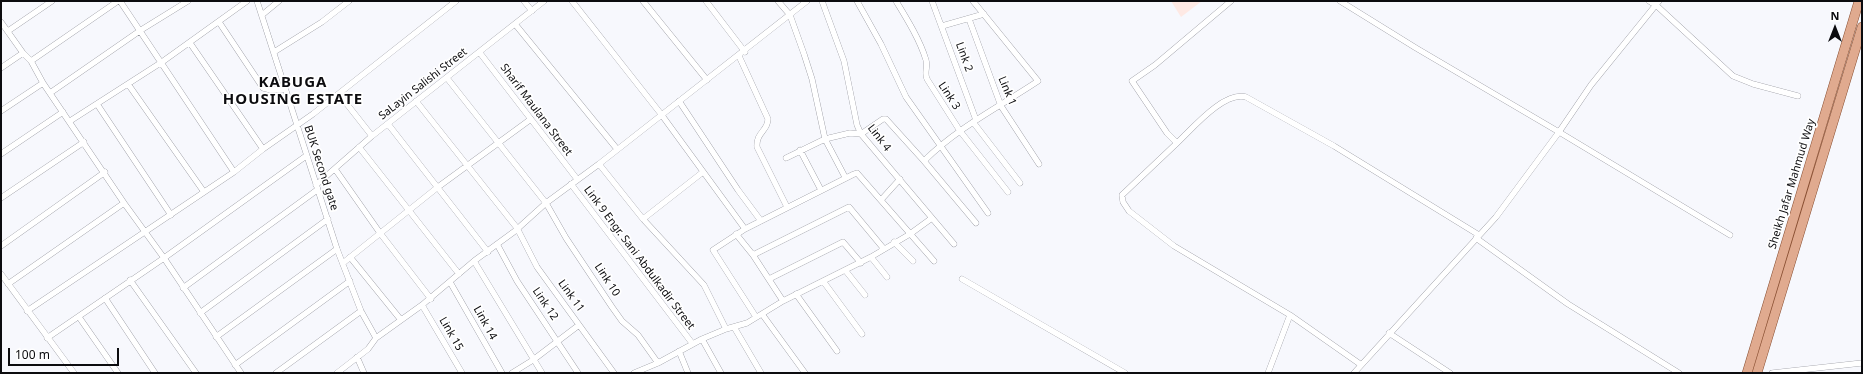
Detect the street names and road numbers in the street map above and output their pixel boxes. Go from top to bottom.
street label: Link 2 [953,40,975,74]
street label: SaLayin Salishi Street [376,45,470,123]
street label: Sharif Maulana Street [497,61,575,159]
street label: Link 1 [995,74,1019,108]
street label: Link 3 [935,80,963,112]
street label: Sheikh Jafar Mahmud Way [1766,117,1818,251]
street label: Link 4 [864,122,894,154]
street label: BUK Second gate [301,124,341,212]
street label: Link 9 Engr. Sani Abdulkadir Street [581,184,697,332]
street label: Link 10 [591,261,623,299]
street label: Link 11 [555,277,587,315]
street label: Link 12 [529,285,561,323]
street label: Link 14 [470,304,500,342]
street label: Link 15 [436,315,466,353]

